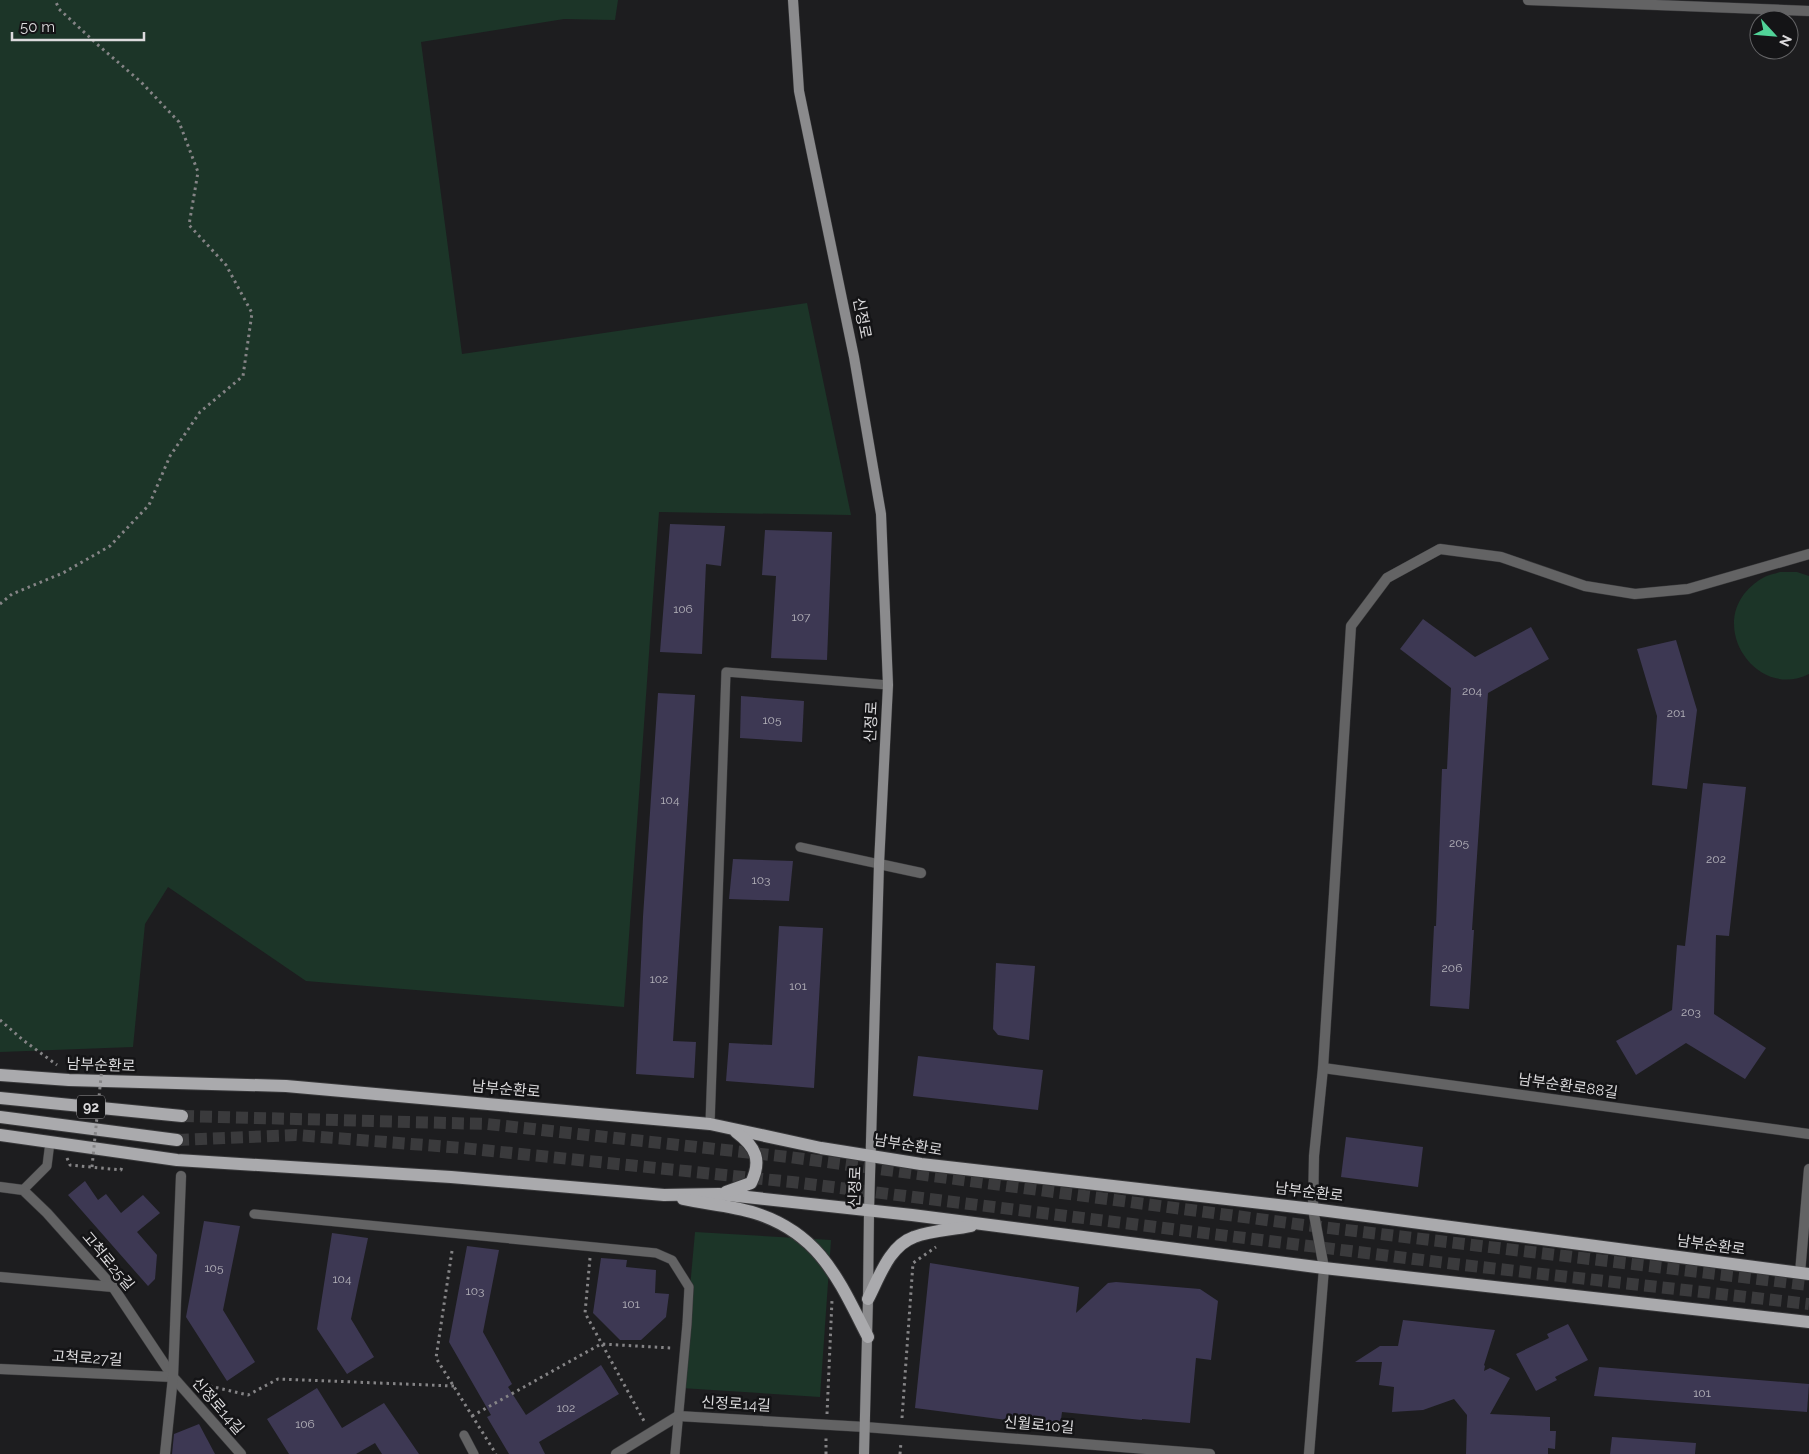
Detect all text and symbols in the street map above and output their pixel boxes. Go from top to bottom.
scale bar [12,10,145,42]
north arrow [1749,10,1799,60]
text: 50 m [20,18,55,36]
text: N [1776,32,1795,49]
street label: 신정로 [849,296,875,340]
house number: 106 [673,602,693,616]
house number: 107 [792,610,811,624]
house number: 204 [1462,684,1483,698]
street label: 신정로 [861,701,881,743]
house number: 201 [1667,706,1685,720]
house number: 105 [762,713,782,727]
house number: 104 [660,793,680,807]
house number: 205 [1449,836,1470,850]
house number: 202 [1706,852,1726,866]
house number: 103 [752,873,770,887]
house number: 206 [1442,961,1462,975]
house number: 102 [650,972,668,986]
house number: 101 [789,979,807,993]
house number: 203 [1681,1005,1701,1019]
street label: 남부순환로 [66,1055,136,1075]
street label: 남부순환로88길 [1517,1070,1619,1102]
street label: 남부순환로 [471,1077,541,1101]
road number: 92 [77,1096,105,1118]
street label: 남부순환로 [873,1131,943,1159]
street label: 신정로 [845,1166,865,1208]
street label: 남부순환로 [1274,1179,1344,1205]
street label: 고척로25길 [78,1228,138,1294]
street label: 남부순환로 [1676,1231,1746,1259]
house number: 105 [204,1261,224,1275]
house number: 104 [332,1272,352,1286]
house number: 103 [466,1284,484,1298]
house number: 101 [622,1297,640,1311]
street label: 고척로27길 [51,1347,123,1369]
street label: 신정로14길 [188,1374,248,1438]
house number: 101 [1693,1386,1711,1400]
street label: 신정로14길 [701,1393,771,1415]
house number: 102 [557,1401,575,1415]
street label: 신월로10길 [1003,1413,1075,1437]
house number: 106 [295,1417,315,1431]

